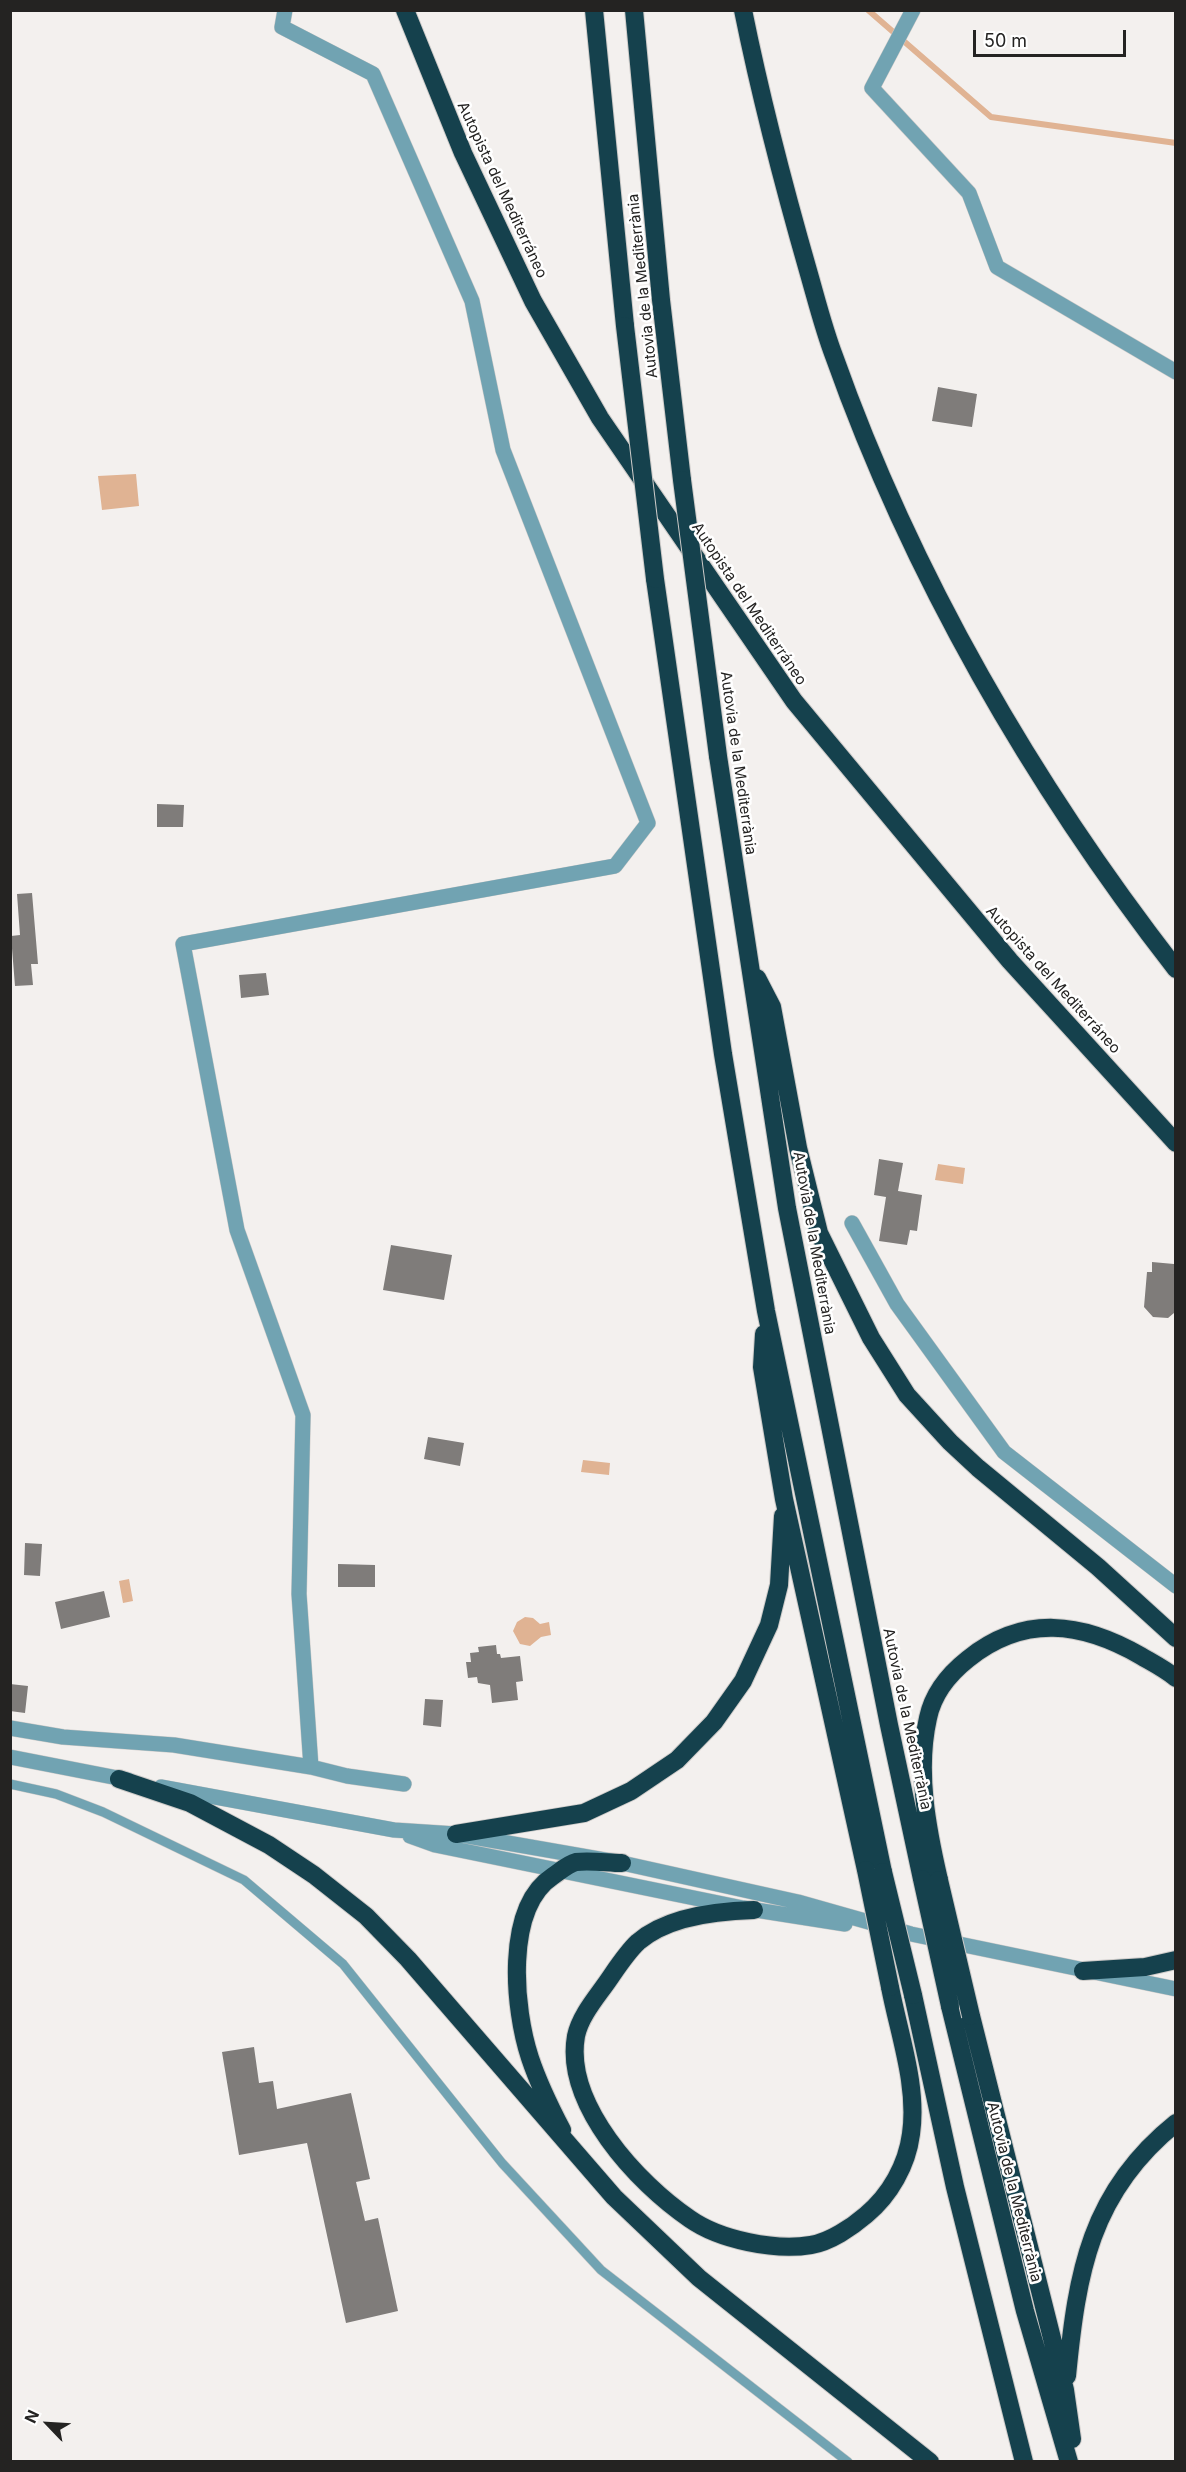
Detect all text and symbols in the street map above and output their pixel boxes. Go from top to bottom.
scale bar [976,18,1129,56]
text: 50 m [984,30,1027,51]
street label: Autopista del Mediterráneo [453,99,551,281]
street label: Autovia de la Mediterrània [624,193,662,379]
street label: Autopista del Mediterráneo [688,519,810,689]
street label: Autovia de la Mediterrània [716,670,760,856]
street label: Autopista del Mediterráneo [982,903,1124,1057]
street label: Autovia de la Mediterrània [789,1150,839,1336]
street label: Autovia de la Mediterrània [879,1627,935,1811]
street label: Autovia de la Mediterrània [983,2100,1045,2284]
north arrow [18,2394,78,2454]
text: N [20,2407,43,2426]

